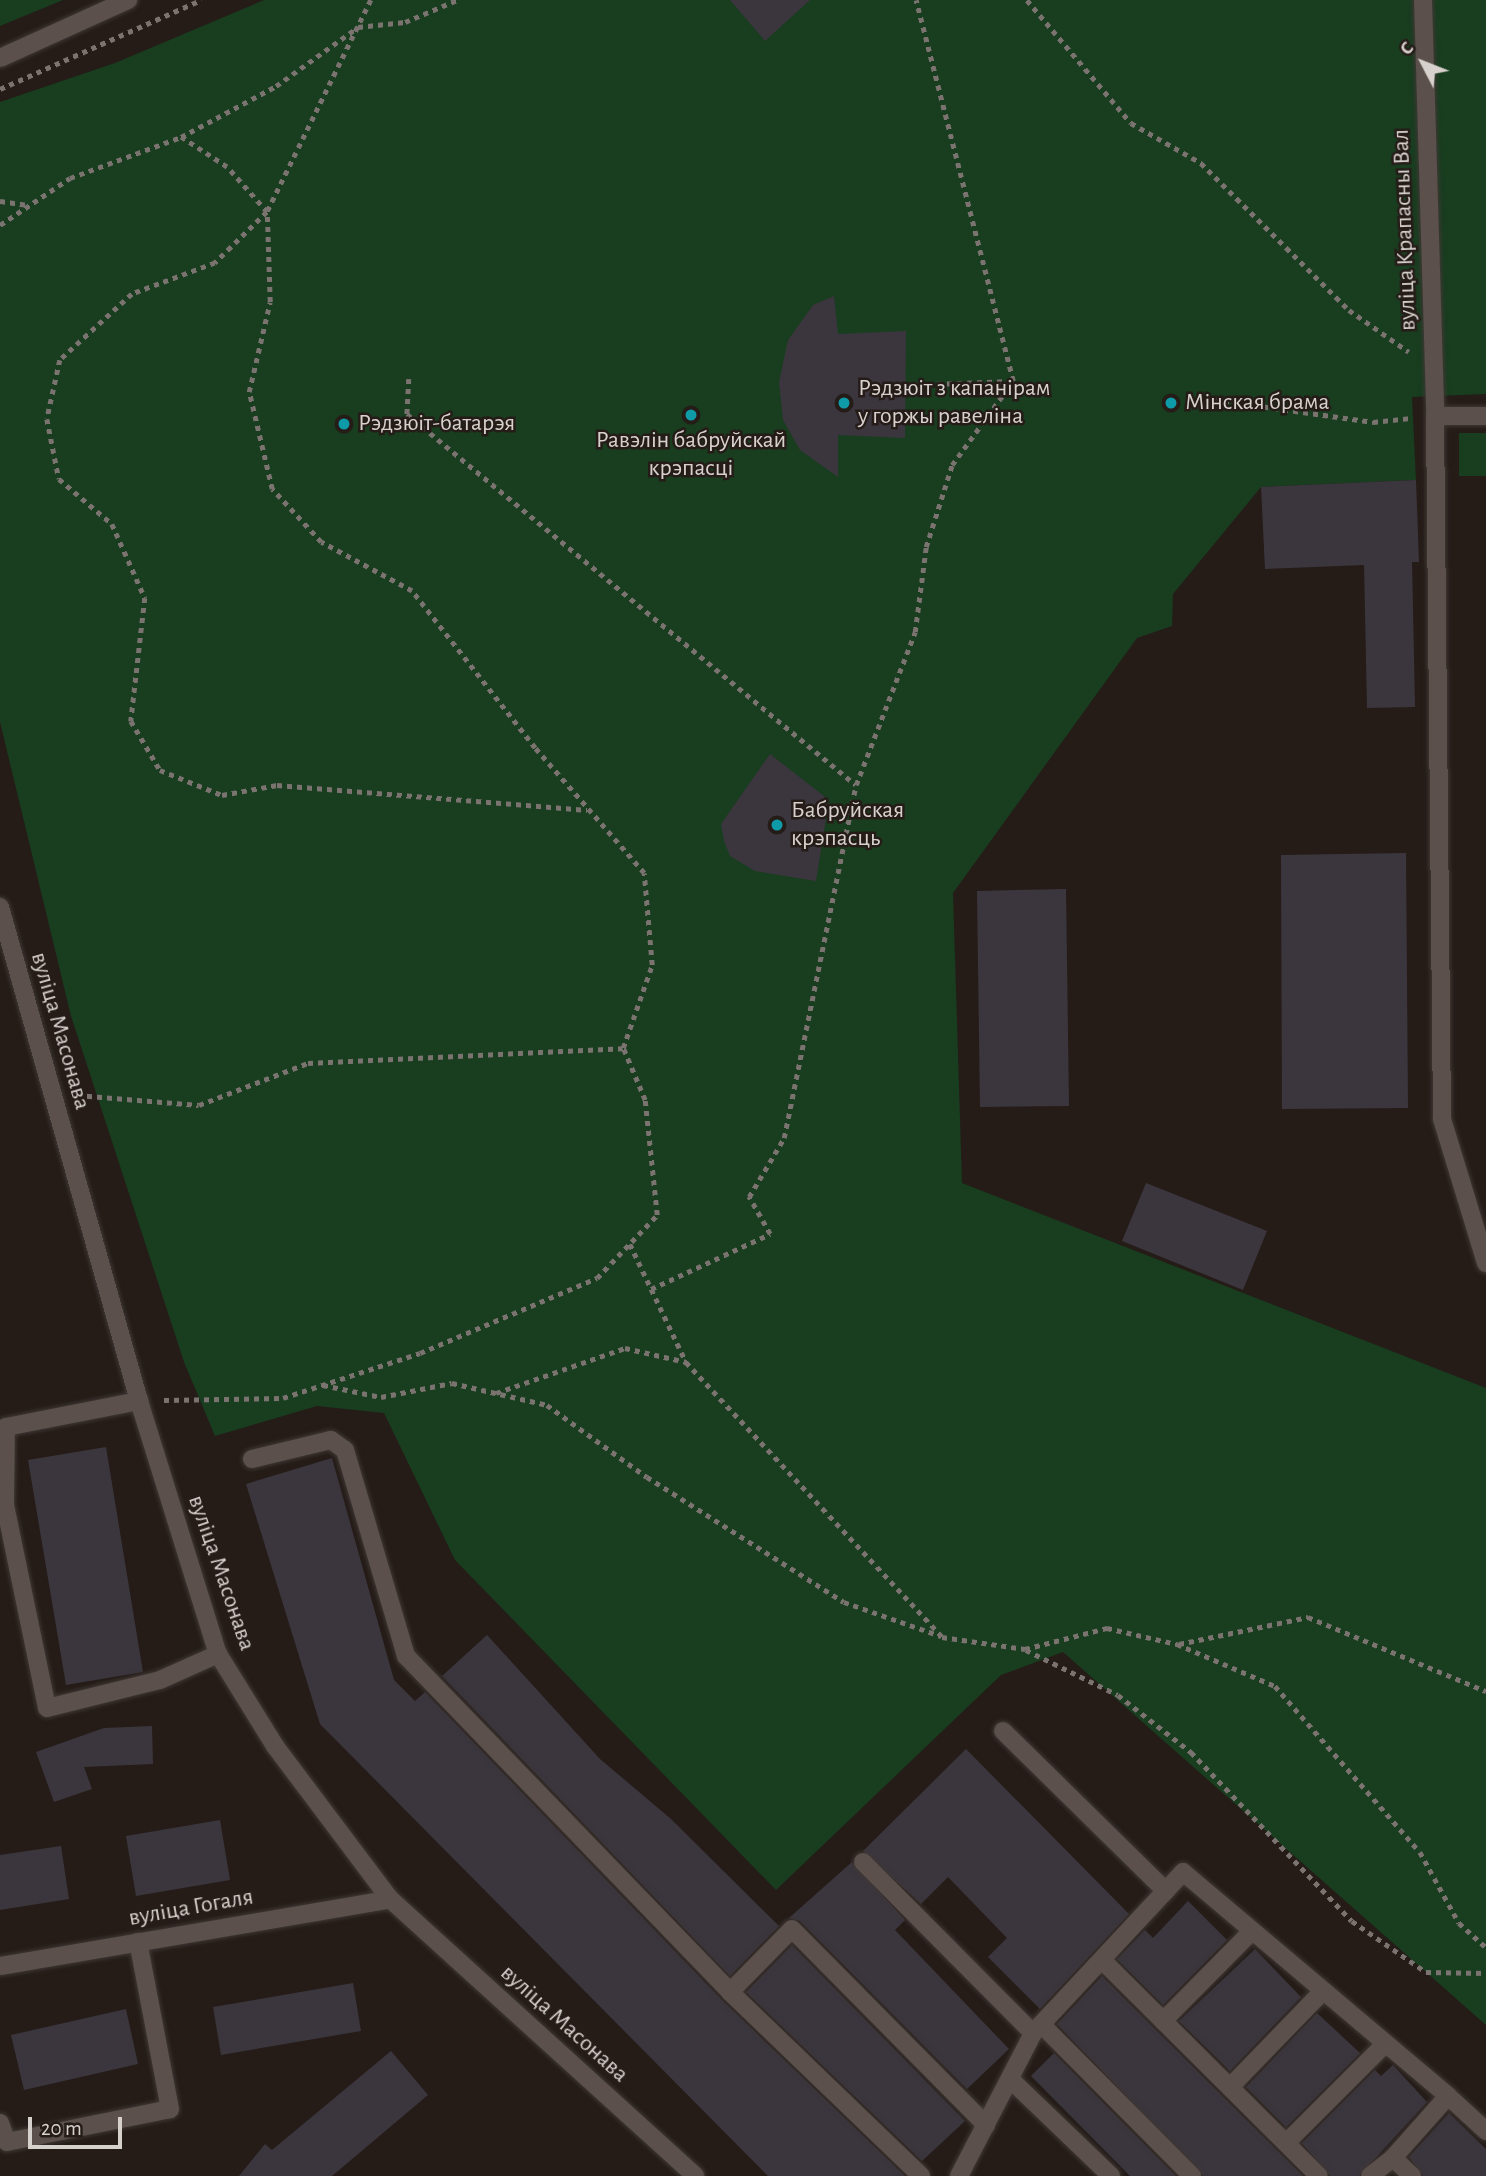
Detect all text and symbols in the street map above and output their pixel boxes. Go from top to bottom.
north arrow [1388,28,1458,98]
text: С [1396,38,1418,59]
street label: вуліца Крапасны Вал [1387,129,1423,331]
place label: Рэдзюіт з капанірам у горжы равеліна [858,375,1051,431]
place label: Мінская брама [1185,389,1329,417]
marker: Рэдзюіт з капанірам у горжы равеліна [836,395,852,411]
marker: Мінская брама [1163,395,1179,411]
marker: Равэлін бабруйскай крэпасці [683,407,699,423]
place label: Рэдзюіт-батарэя [358,410,515,438]
marker: Рэдзюіт-батарэя [336,416,352,432]
place label: Равэлін бабруйскай крэпасці [596,427,786,483]
place label: Бабруйская крэпасць [791,797,904,853]
marker: Бабруйская крэпасць [769,817,785,833]
street label: вуліца Масонава [24,949,96,1113]
street label: вуліца Масонава [181,1492,261,1654]
street label: вуліца Гогаля [126,1883,256,1933]
street label: вуліца Масонава [494,1959,634,2089]
scale bar [32,2102,126,2146]
text: 20 m [41,2118,82,2139]

